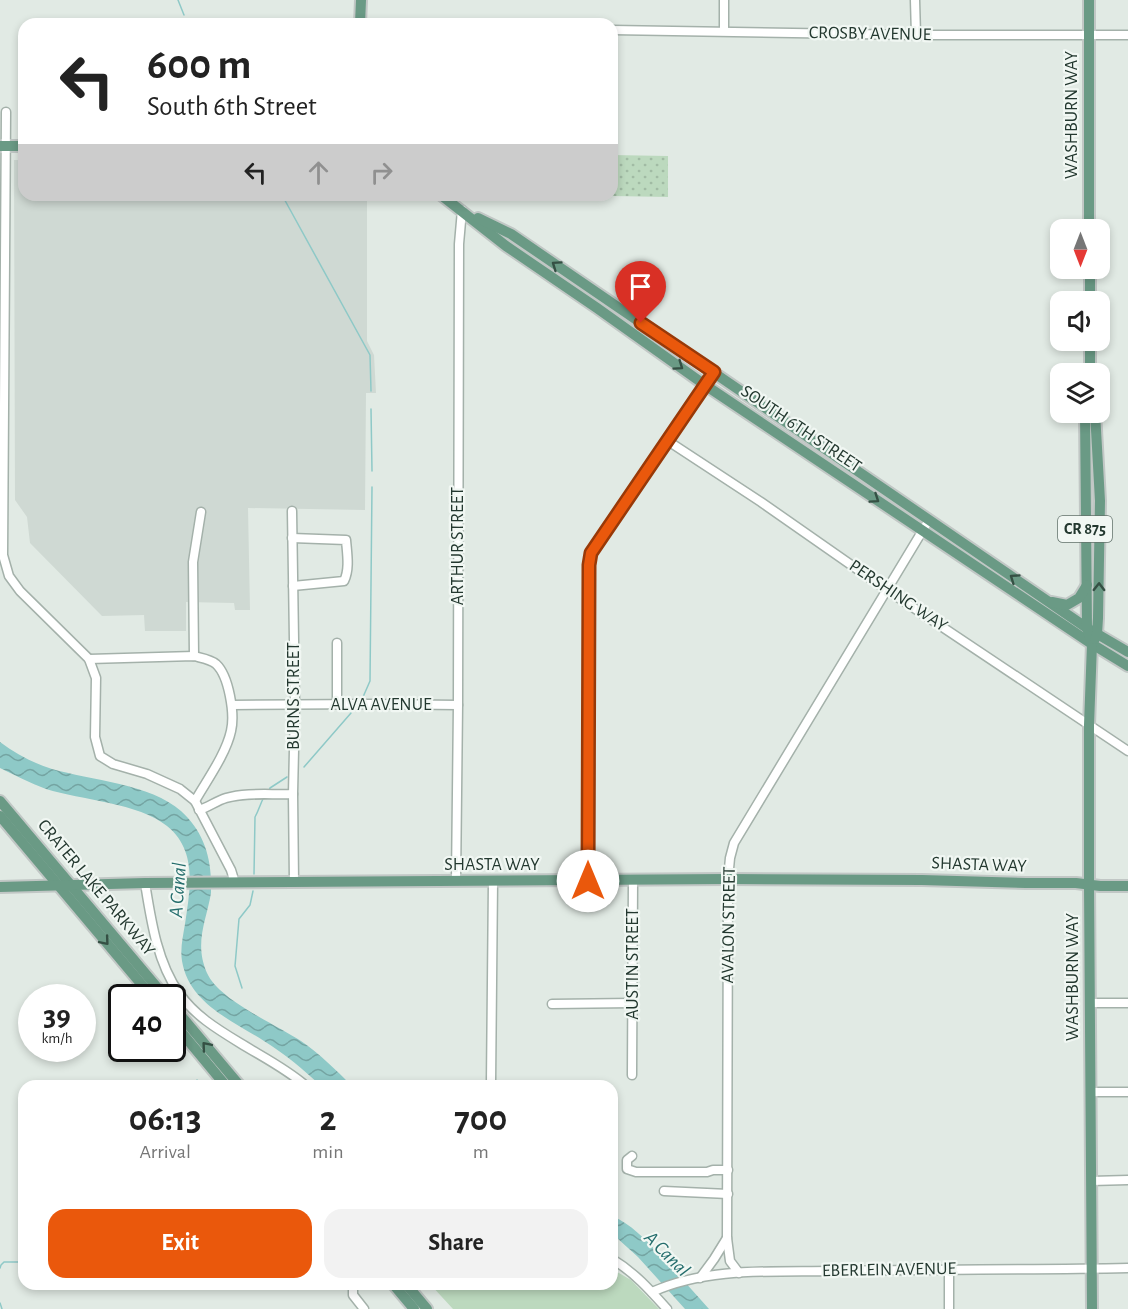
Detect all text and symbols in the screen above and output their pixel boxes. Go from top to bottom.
street label: CROSBY AVENUE [809,24,932,44]
icon: left [48,42,126,120]
text: 600 m [147,44,251,86]
street label: WASHBURN WAY [1063,51,1081,179]
text: South 6th Street [147,93,317,120]
icon: left [239,156,272,189]
icon: ahead [302,156,335,189]
icon: right [365,156,398,189]
north arrow [1050,219,1110,279]
map controls [1050,219,1110,423]
one-way arrow [551,261,562,272]
pin [615,261,666,323]
icon: arrive [624,270,657,303]
button: sound [1050,291,1110,351]
one-way arrow [672,359,683,370]
button: layers [1050,363,1110,423]
street label: SOUTH 6TH STREET [737,382,865,476]
street label: ARTHUR STREET [449,487,467,605]
one-way arrow [869,491,879,503]
road number: CR 875 [1058,516,1112,542]
street label: PERSHING WAY [846,557,951,636]
one-way arrow [1009,574,1020,585]
one-way arrow [1092,582,1105,591]
street label: BURNS STREET [285,642,303,750]
street label: ALVA AVENUE [330,696,432,714]
street label: CRATER LAKE PARKWAY [34,816,158,960]
position arrow [556,849,620,913]
street label: SHASTA WAY [931,854,1027,876]
street label: SHASTA WAY [444,856,540,874]
water label: A Canal [166,862,190,919]
street label: AVALON STREET [719,866,739,984]
street label: AUSTIN STREET [624,908,642,1020]
street label: WASHBURN WAY [1064,913,1082,1041]
one-way arrow [98,934,109,945]
speed limit sign: 40 [108,984,186,1062]
text: 39 [43,1001,71,1031]
text: km/h [42,1031,72,1046]
one-way arrow [203,1042,214,1053]
text: 06:13 [129,1101,202,1137]
text: 2 [319,1101,336,1137]
text: 700 [454,1101,507,1137]
text: Arrival [139,1142,191,1162]
text: min [312,1142,343,1162]
text: m [473,1142,489,1162]
button: Exit [48,1209,312,1278]
button: Share [324,1209,588,1278]
water label: A Canal [640,1227,694,1281]
street label: EBERLEIN AVENUE [822,1260,957,1280]

